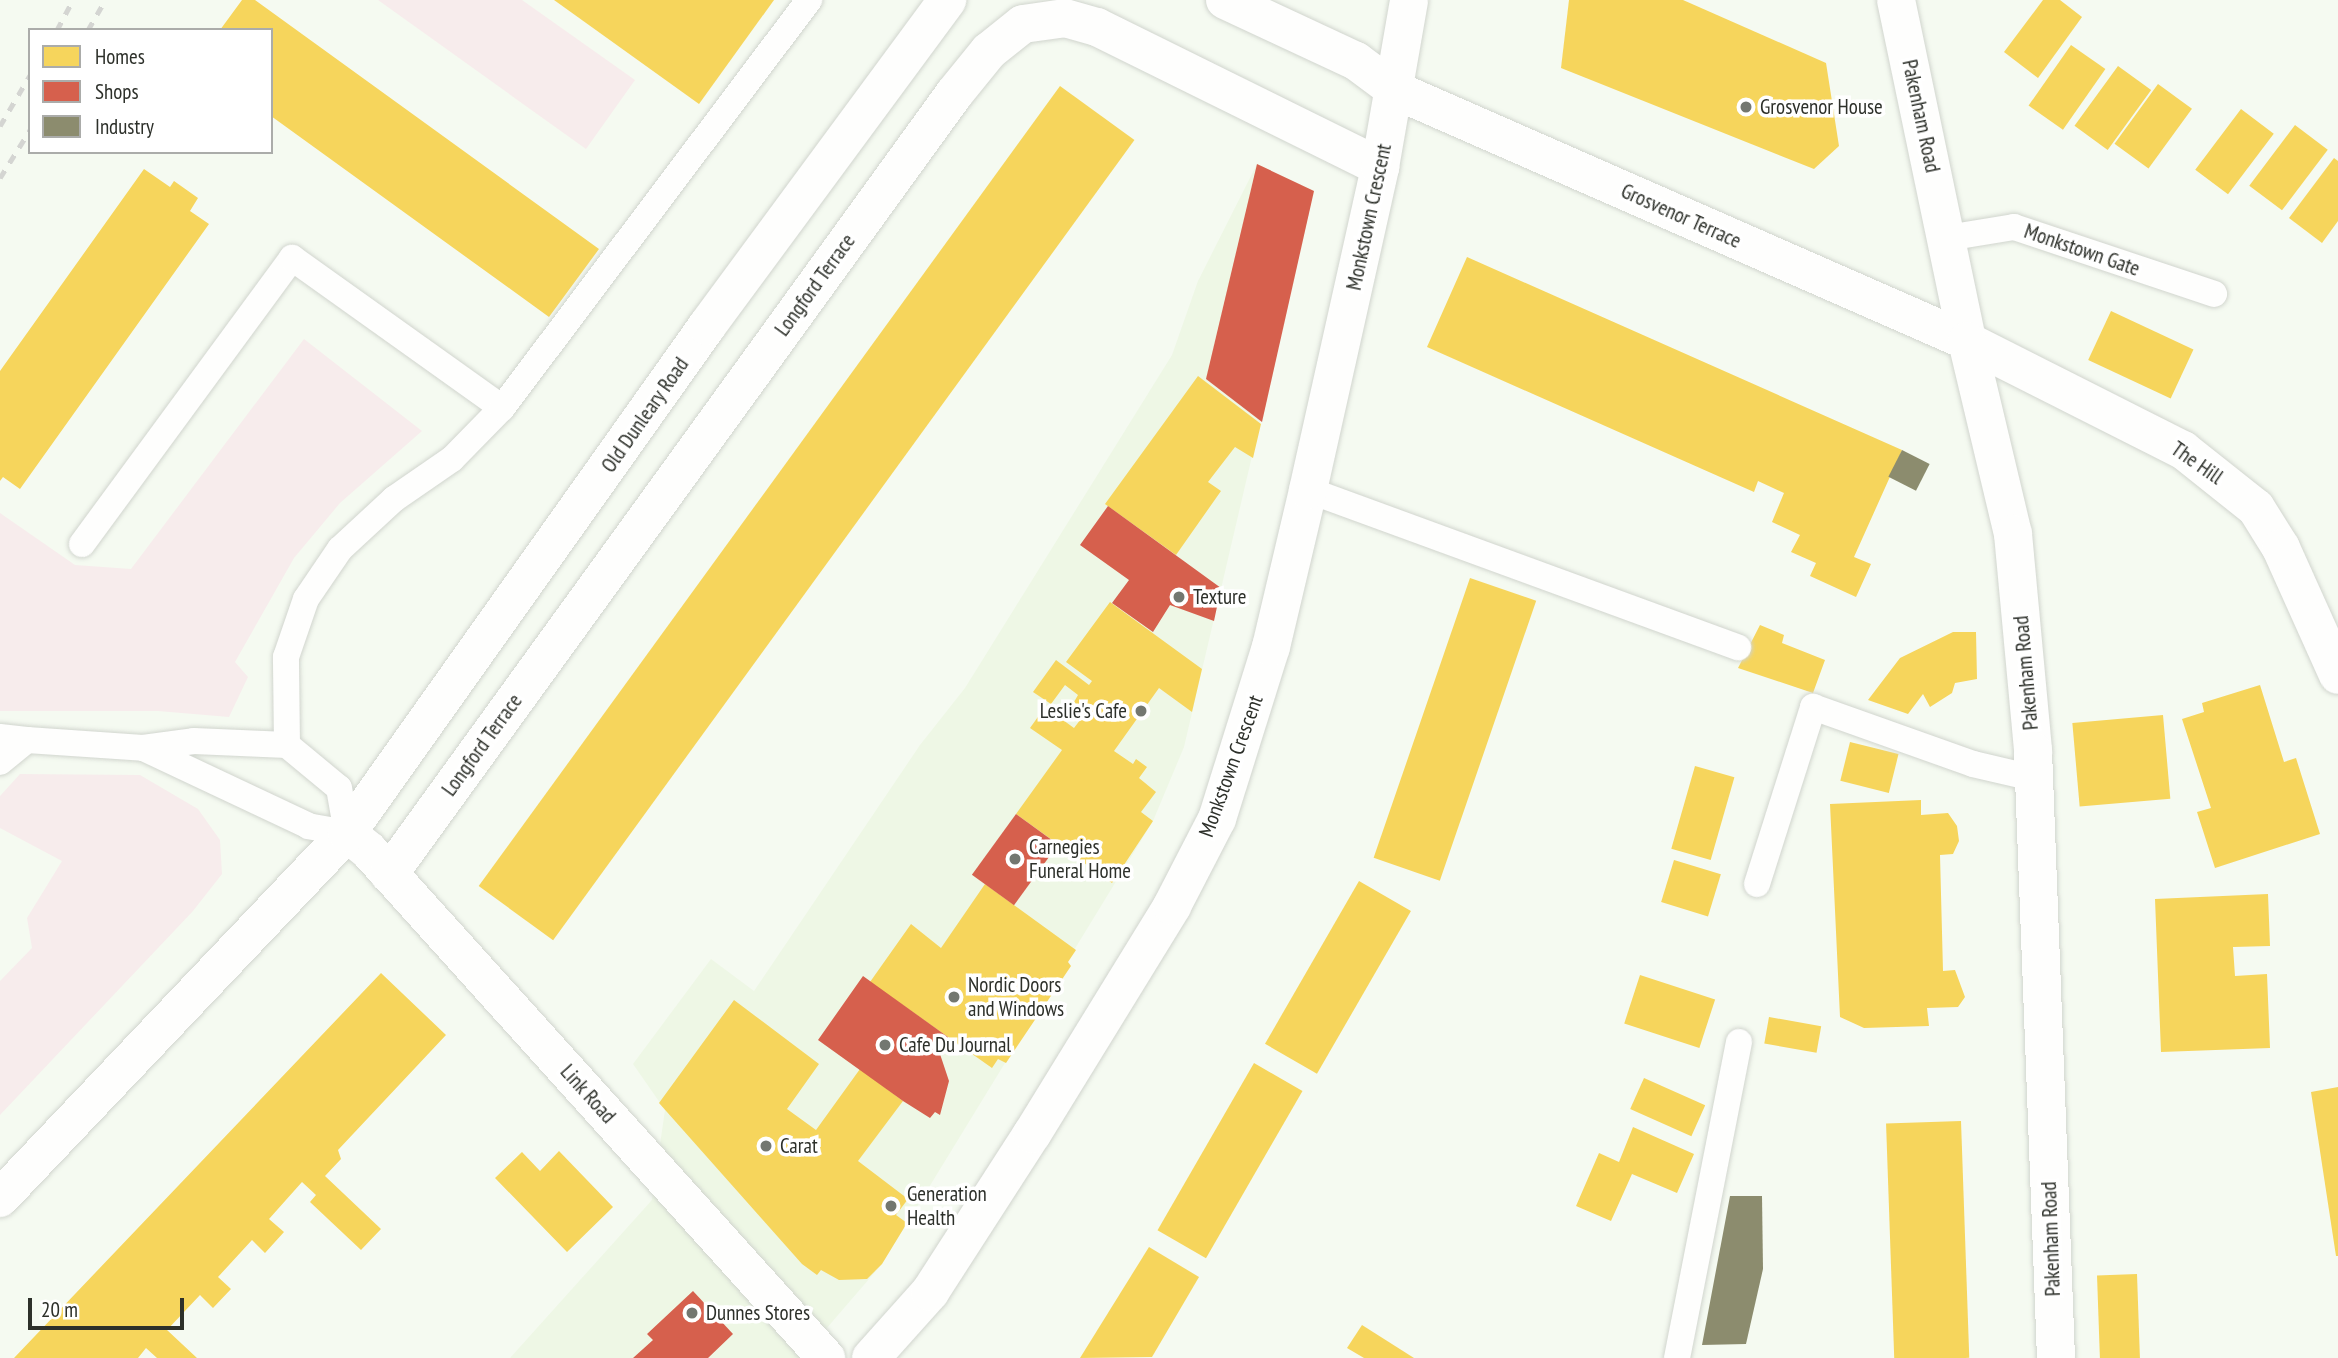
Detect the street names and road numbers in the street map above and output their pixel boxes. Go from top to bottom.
street label: Pakenham Road [1897,57,1945,175]
street label: Monkstown Crescent [1341,141,1397,293]
street label: Grosvenor Terrace [1617,178,1745,254]
street label: Monkstown Gate [2021,218,2143,282]
street label: Longford Terrace [769,229,861,341]
street label: Old Dunleary Road [596,352,694,478]
street label: The Hill [2166,436,2228,490]
street label: Pakenham Road [2008,615,2044,731]
street label: Longford Terrace [436,689,528,801]
street label: Monkstown Crescent [1194,692,1268,840]
street label: Link Road [555,1059,621,1129]
street label: Pakenham Road [2036,1181,2066,1297]

